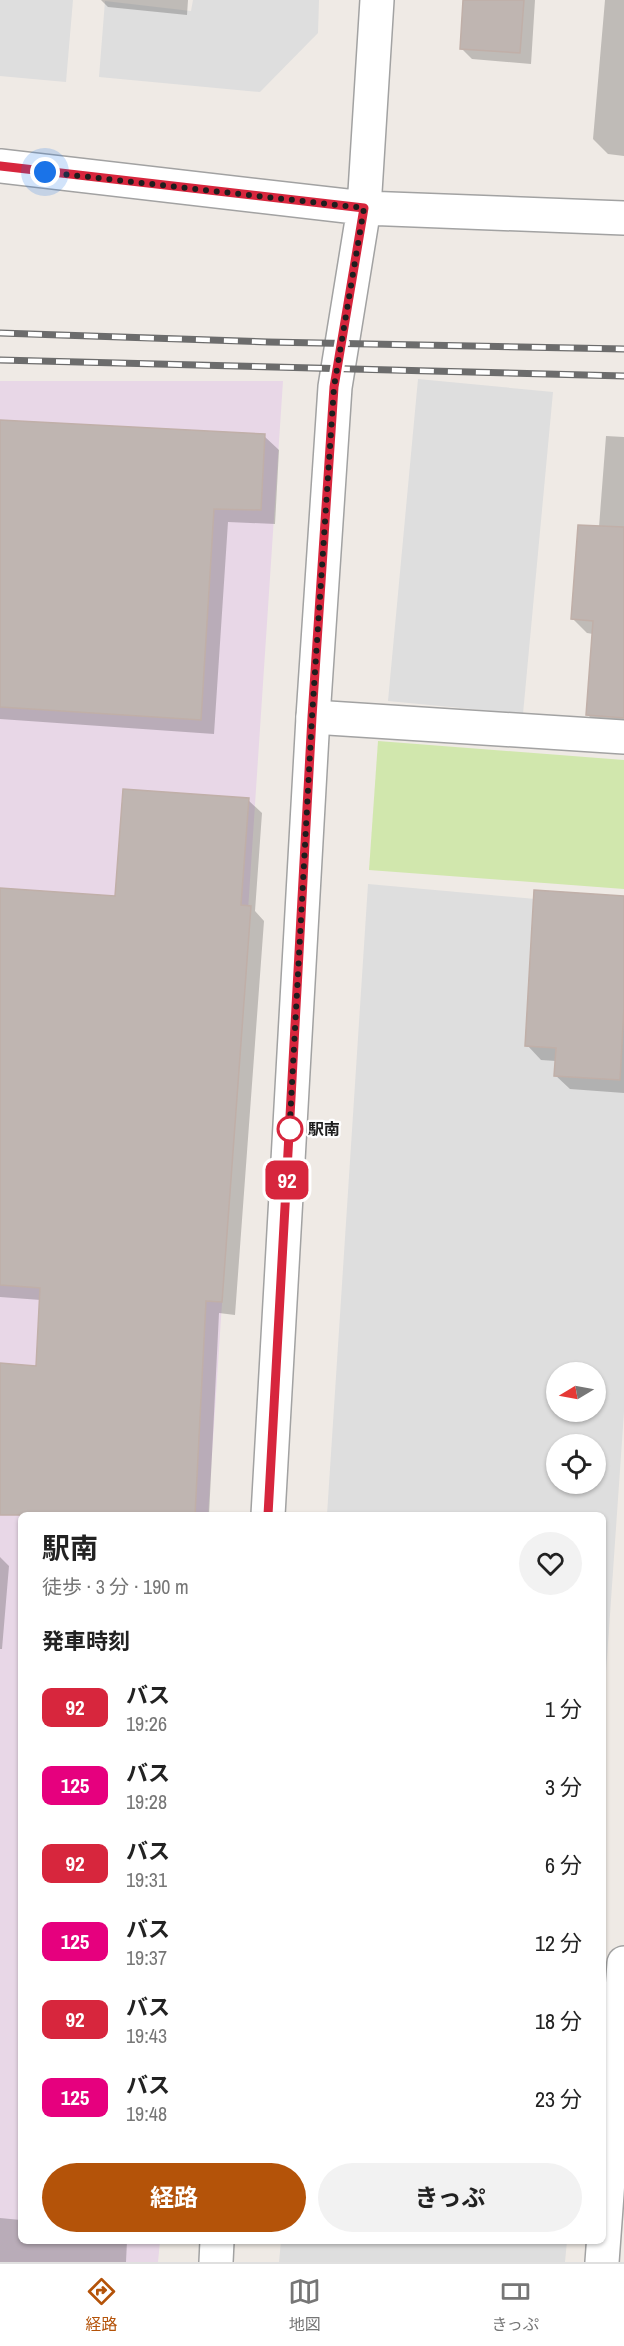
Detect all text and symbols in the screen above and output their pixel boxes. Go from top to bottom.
your location [30,157,60,187]
marker: 駅南 [277,1116,303,1142]
place label: 駅南 [308,1118,340,1140]
line badge: 92 [260,1160,314,1200]
text: 92 [277,1166,297,1195]
north arrow [546,1362,606,1422]
map controls [546,1362,606,1494]
button: locate [546,1434,606,1494]
text: 駅南 [42,1529,98,1567]
button: heart [519,1532,582,1595]
text: 徒歩 · 3 分 · 190 m [42,1573,189,1600]
text: 発車時刻 [42,1626,130,1656]
text: バス [126,1680,170,1710]
text: 92 [65,1693,85,1722]
text: 1 分 [545,1694,582,1724]
text: 19:26 [126,1710,167,1737]
text: バス [126,1758,170,1788]
text: 125 [61,1771,89,1800]
text: 3 分 [545,1772,582,1802]
text: 19:28 [126,1788,167,1815]
text: バス [126,1836,170,1866]
text: 92 [65,1849,85,1878]
text: 6 分 [545,1850,582,1880]
text: 19:31 [126,1866,167,1893]
text: バス [126,1914,170,1944]
text: 125 [61,1927,89,1956]
text: 12 分 [535,1928,582,1958]
text: 19:37 [126,1944,167,1971]
text: バス [126,1992,170,2022]
text: 92 [65,2005,85,2034]
text: 18 分 [535,2006,582,2036]
text: 19:43 [126,2022,167,2049]
text: バス [126,2070,170,2100]
text: 125 [61,2083,89,2112]
text: 23 分 [535,2084,582,2114]
text: 19:48 [126,2100,167,2127]
button: 経路 [42,2163,306,2232]
button: きっぷ [318,2163,582,2232]
tab: 経路 [85,2275,118,2335]
tab: 地図 [288,2275,321,2335]
tab: きっぷ [492,2275,539,2335]

